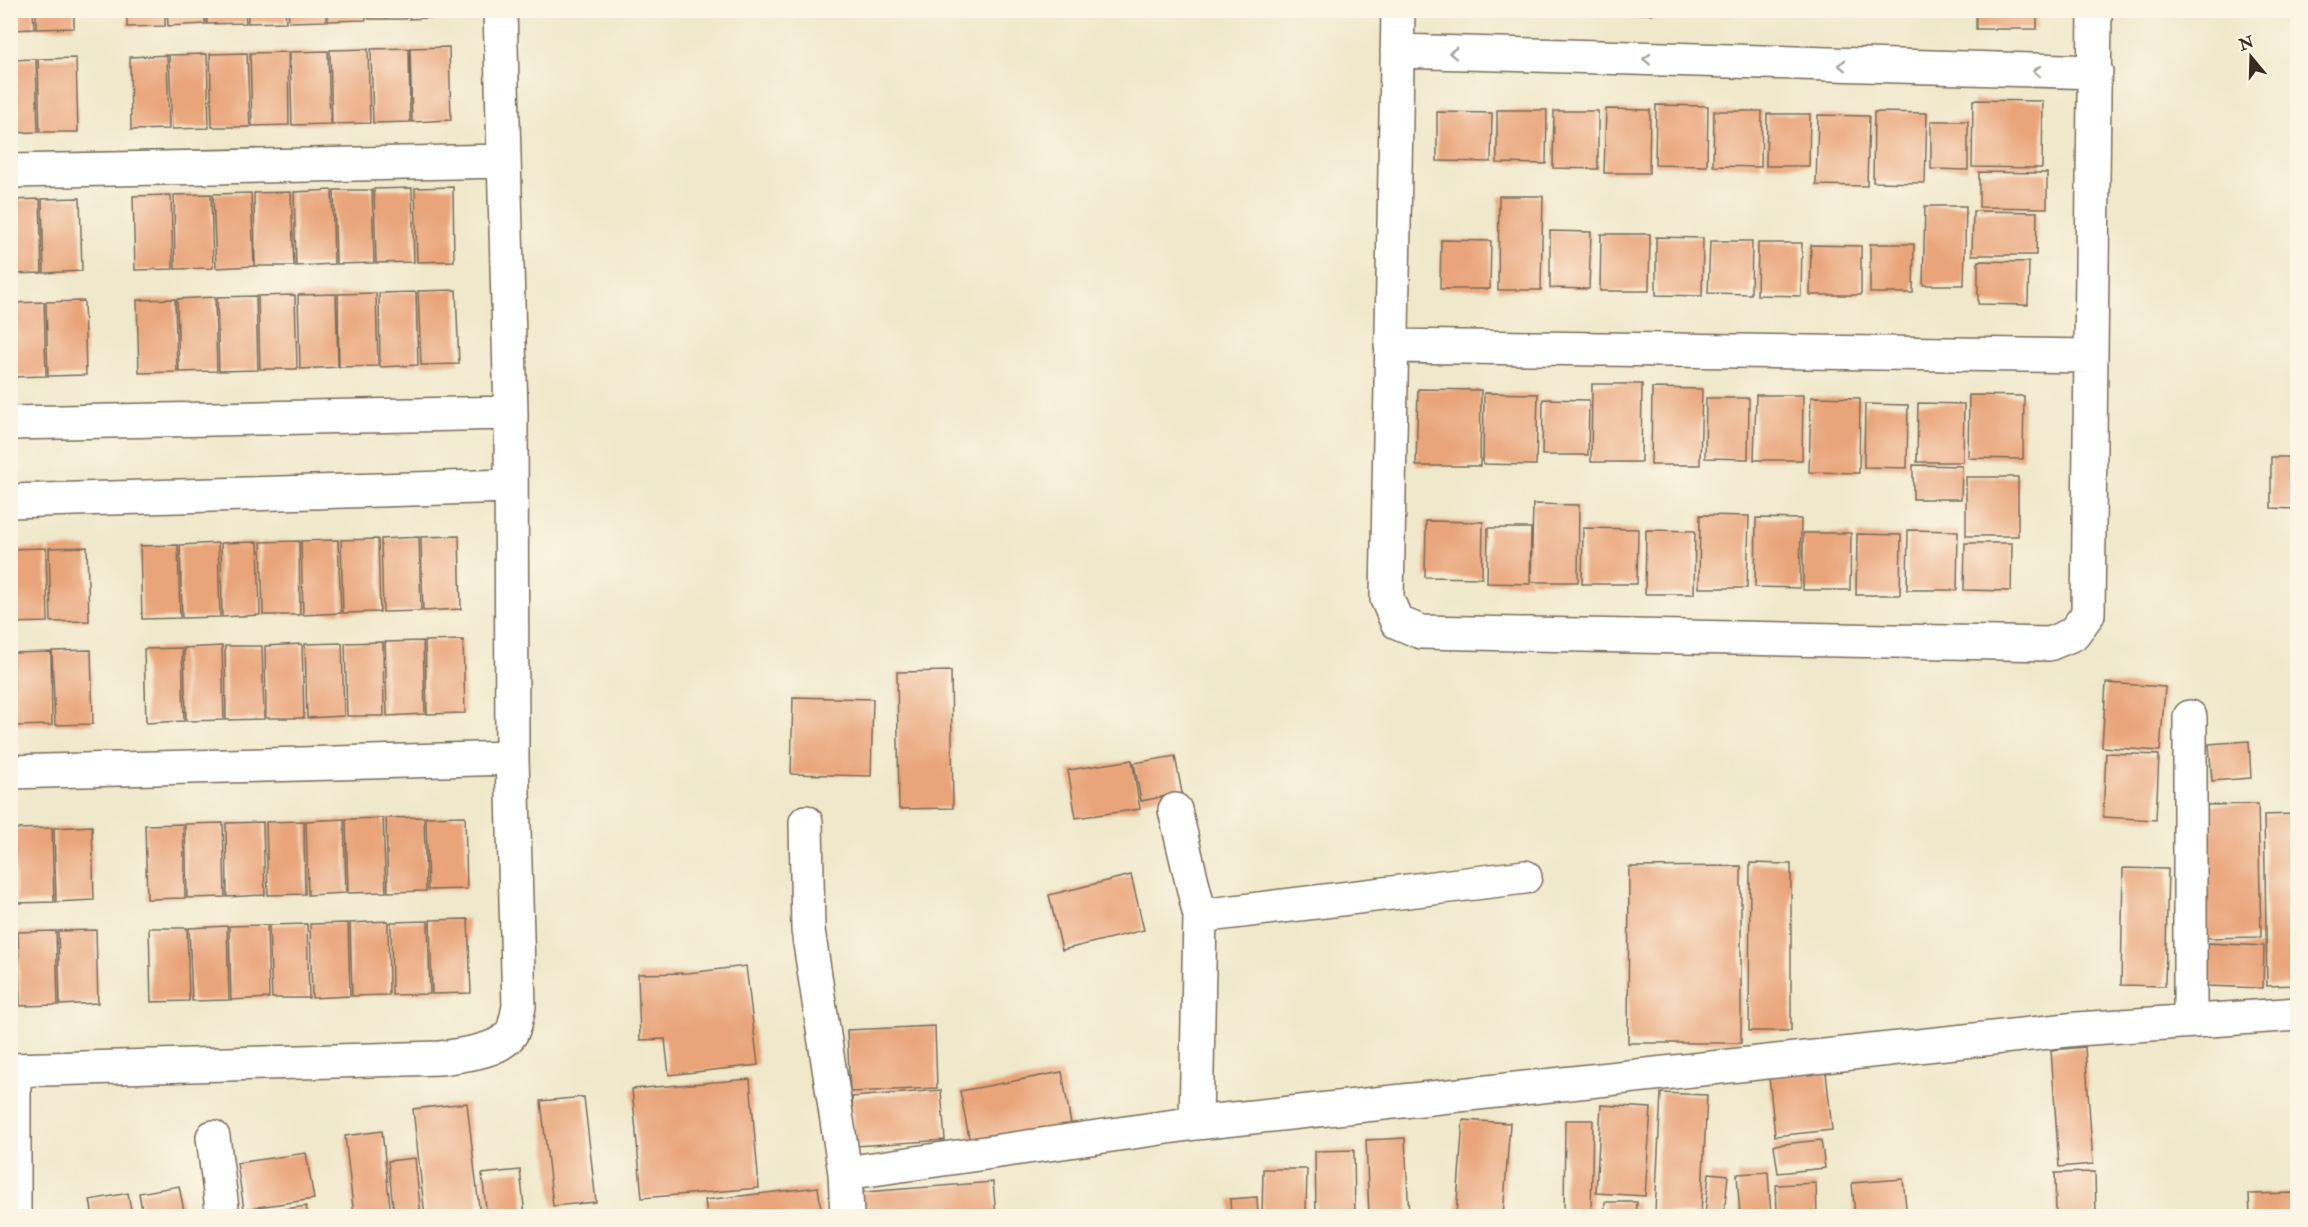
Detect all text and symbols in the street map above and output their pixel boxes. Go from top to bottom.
north arrow [2221,27,2281,87]
text: N [2235,32,2257,56]
one-way arrow [1448,47,1457,59]
one-way arrow [1643,52,1652,65]
one-way arrow [1838,58,1847,71]
one-way arrow [2033,64,2042,77]

